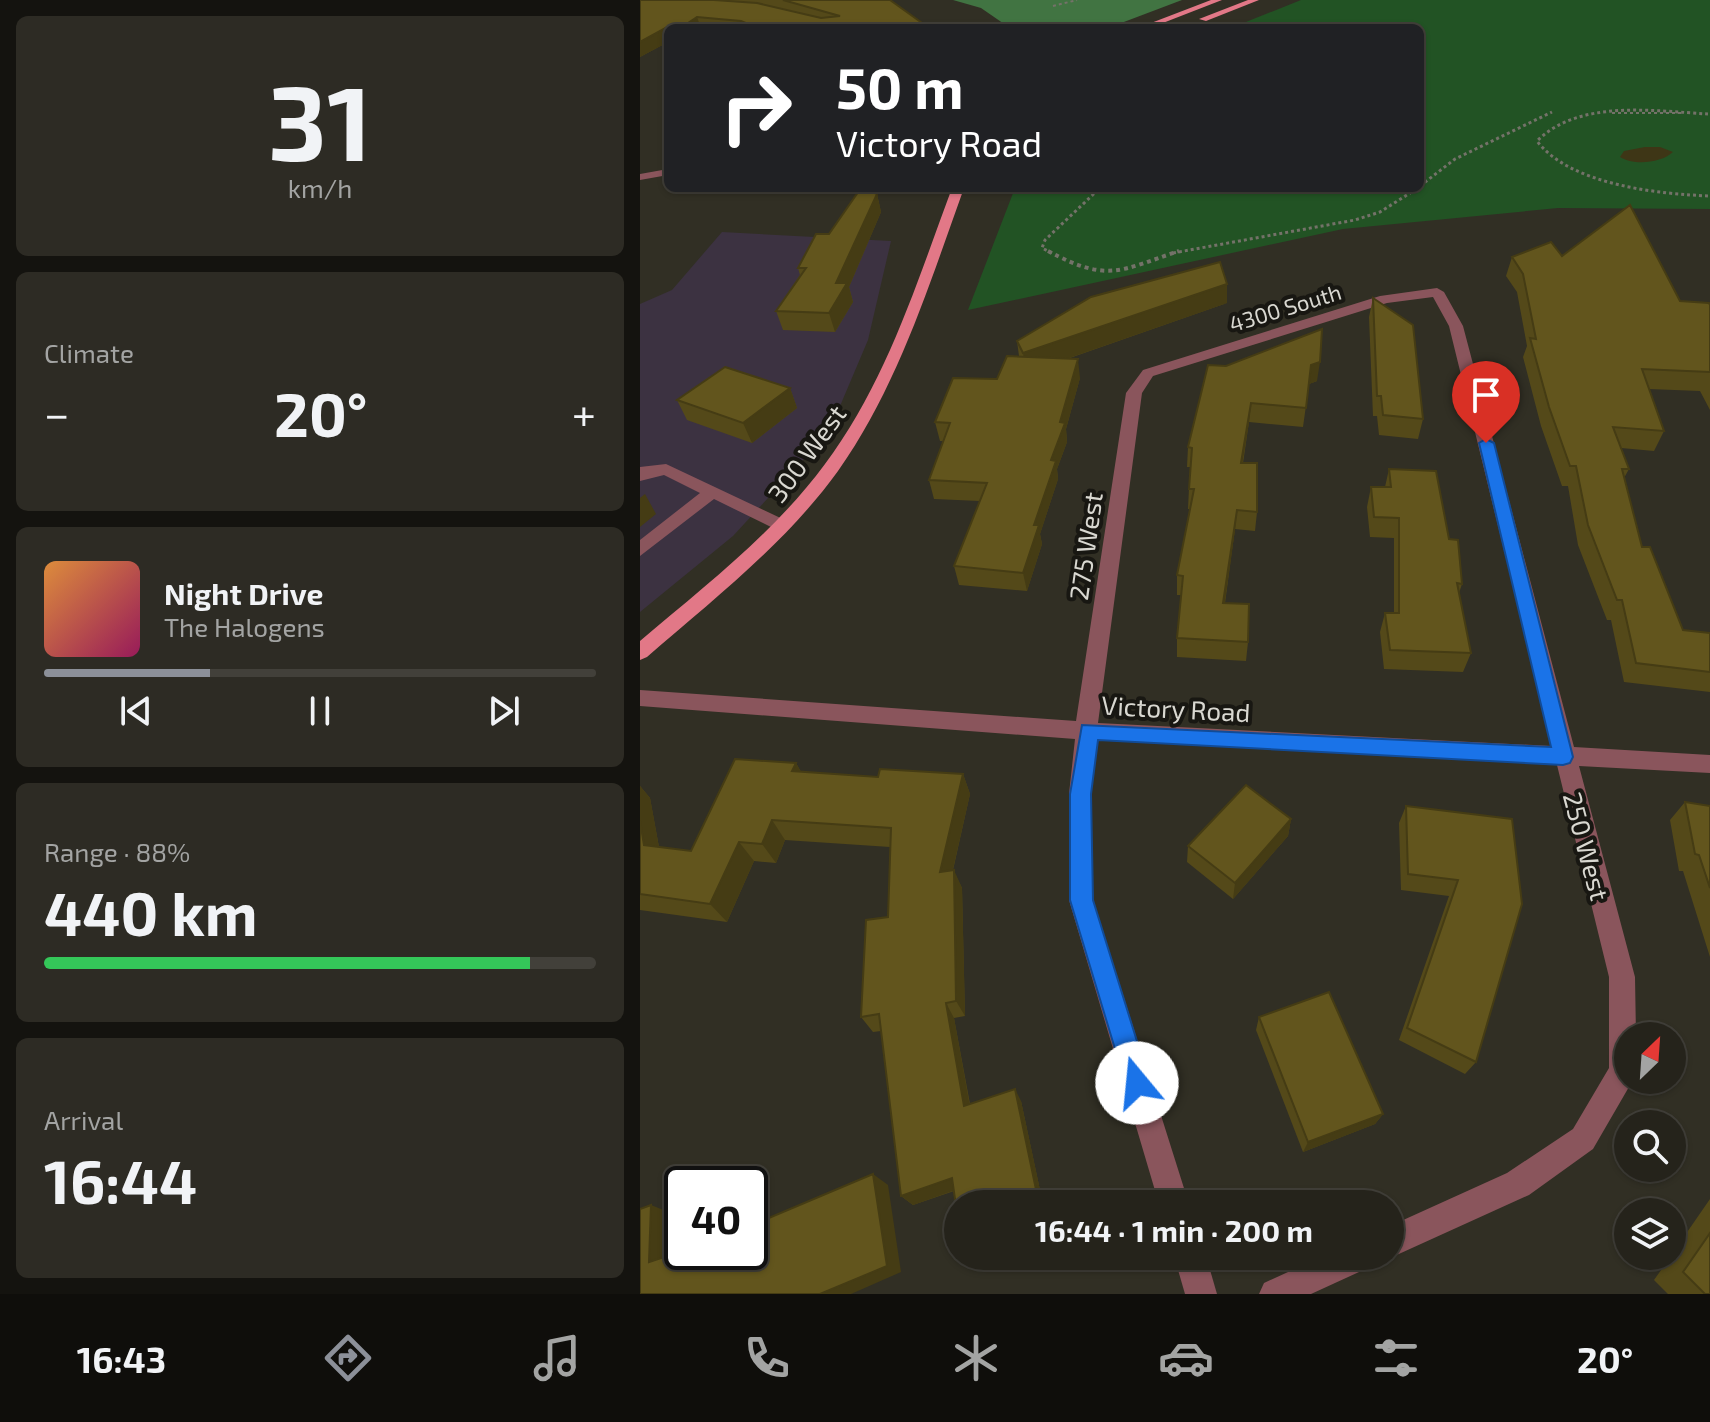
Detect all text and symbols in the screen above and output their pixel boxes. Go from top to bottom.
text: 50 m [836,53,964,120]
icon: right [704,56,808,160]
text: 31 [268,57,372,182]
text: Victory Road [836,121,1042,164]
text: km/h [288,172,352,203]
street label: 4300 South [1226,278,1344,336]
text: Climate [44,337,134,368]
pin [1452,361,1520,443]
icon: arrive [1464,373,1508,417]
text: 20° [274,377,367,449]
text: − [44,386,70,439]
text: + [572,386,596,439]
street label: 300 West [760,398,852,508]
street label: 275 West [1062,490,1108,602]
text: Night Drive [164,575,323,611]
text: The Halogens [164,611,325,642]
icon: previous [114,689,158,733]
icon: pause [298,689,342,733]
icon: next [482,689,526,733]
street label: Victory Road [1101,689,1251,727]
street label: 250 West [1558,788,1616,904]
text: Range · 88% [44,836,190,867]
text: 440 km [44,876,258,948]
north arrow [1614,1022,1686,1094]
map controls [1614,1022,1686,1270]
position arrow [1095,1041,1179,1125]
text: Arrival [44,1104,123,1135]
button: search [1614,1110,1686,1182]
text: 16:44 [44,1144,197,1216]
speed limit sign: 40 [664,1166,768,1270]
button: layers [1614,1198,1686,1270]
text: 16:44 · 1 min · 200 m [1035,1212,1313,1248]
icon: directions [320,1330,376,1386]
icon: music [529,1330,585,1386]
icon: phone [739,1330,795,1386]
icon: climate [948,1330,1004,1386]
icon: car [1158,1330,1214,1386]
icon: filters [1368,1330,1424,1386]
text: 16:43 [77,1337,166,1380]
text: 20° [1577,1337,1633,1380]

